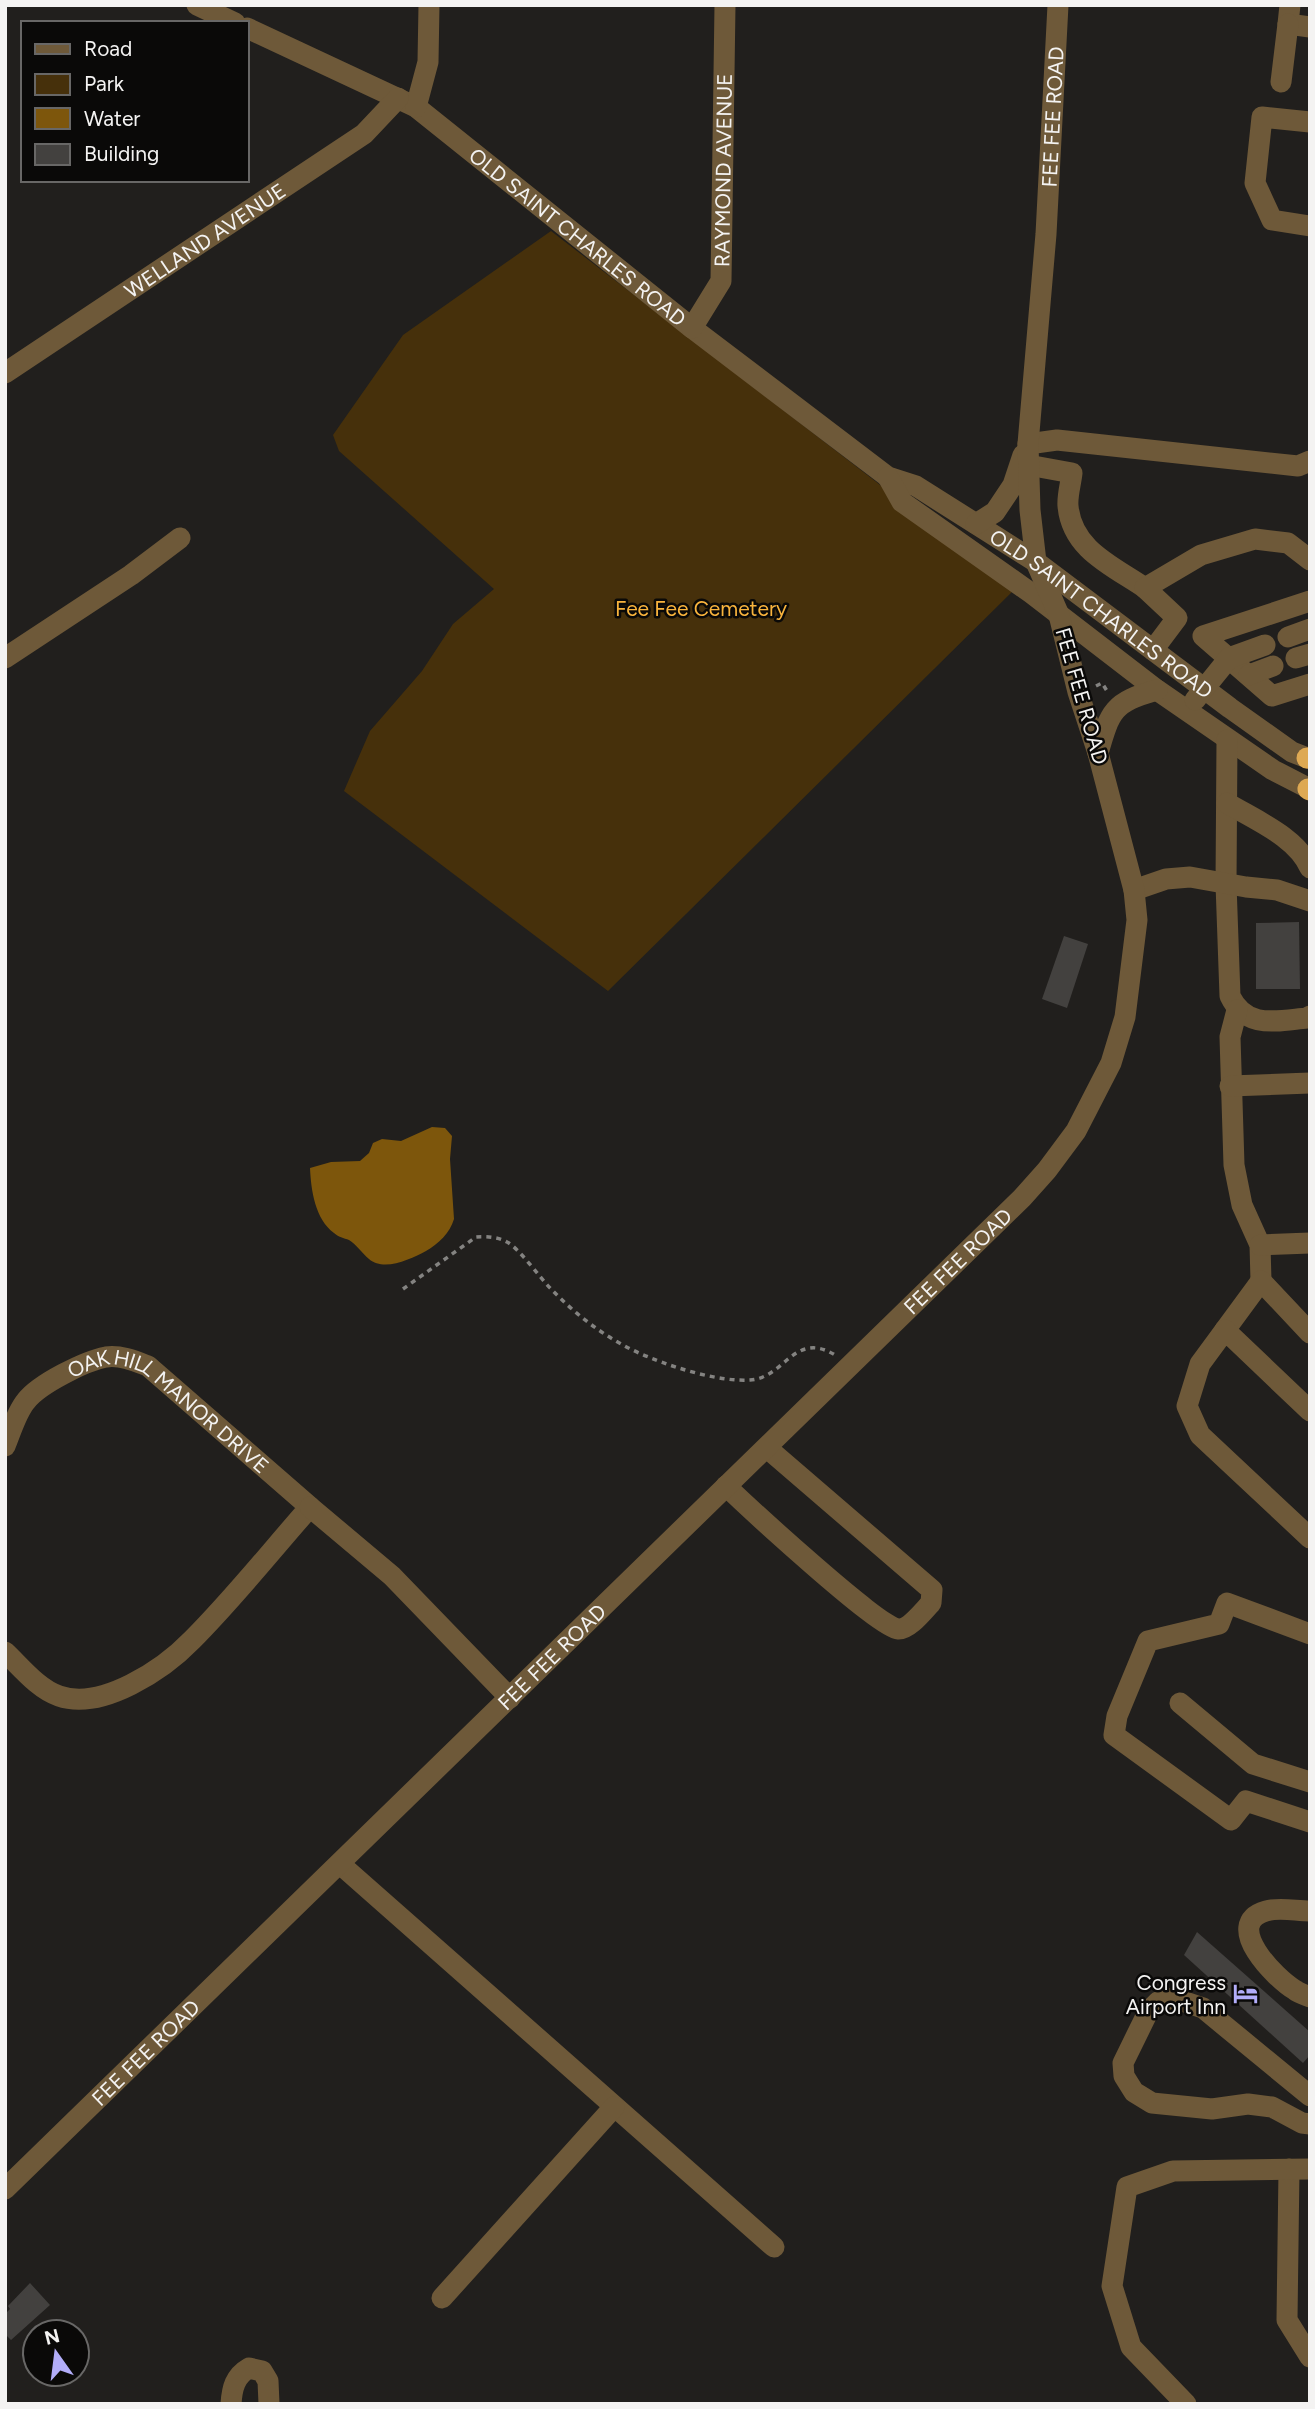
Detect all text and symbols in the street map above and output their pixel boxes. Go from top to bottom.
legend [21,21,248,182]
text: Road [84,36,132,61]
street label: FEE FEE ROAD [1036,46,1068,188]
text: Park [84,71,125,96]
street label: RAYMOND AVENUE [709,73,737,267]
text: Water [84,106,140,131]
text: Building [84,141,159,166]
street label: OLD SAINT CHARLES ROAD [464,142,691,331]
street label: WELLAND AVENUE [119,177,290,303]
street label: OLD SAINT CHARLES ROAD [985,524,1218,703]
park label: Fee Fee Cemetery [615,596,787,621]
street label: FEE FEE ROAD [1051,625,1113,767]
street label: FEE FEE ROAD [898,1203,1017,1319]
street label: OAK HILL MANOR DRIVE [63,1344,274,1478]
street label: FEE FEE ROAD [492,1598,611,1715]
place label: Congress Airport Inn [1126,1970,1226,2019]
hotel icon: Congress Airport Inn [1232,1980,1260,2008]
street label: FEE FEE ROAD [86,1994,205,2110]
north arrow [21,2318,91,2388]
text: N [42,2324,62,2350]

